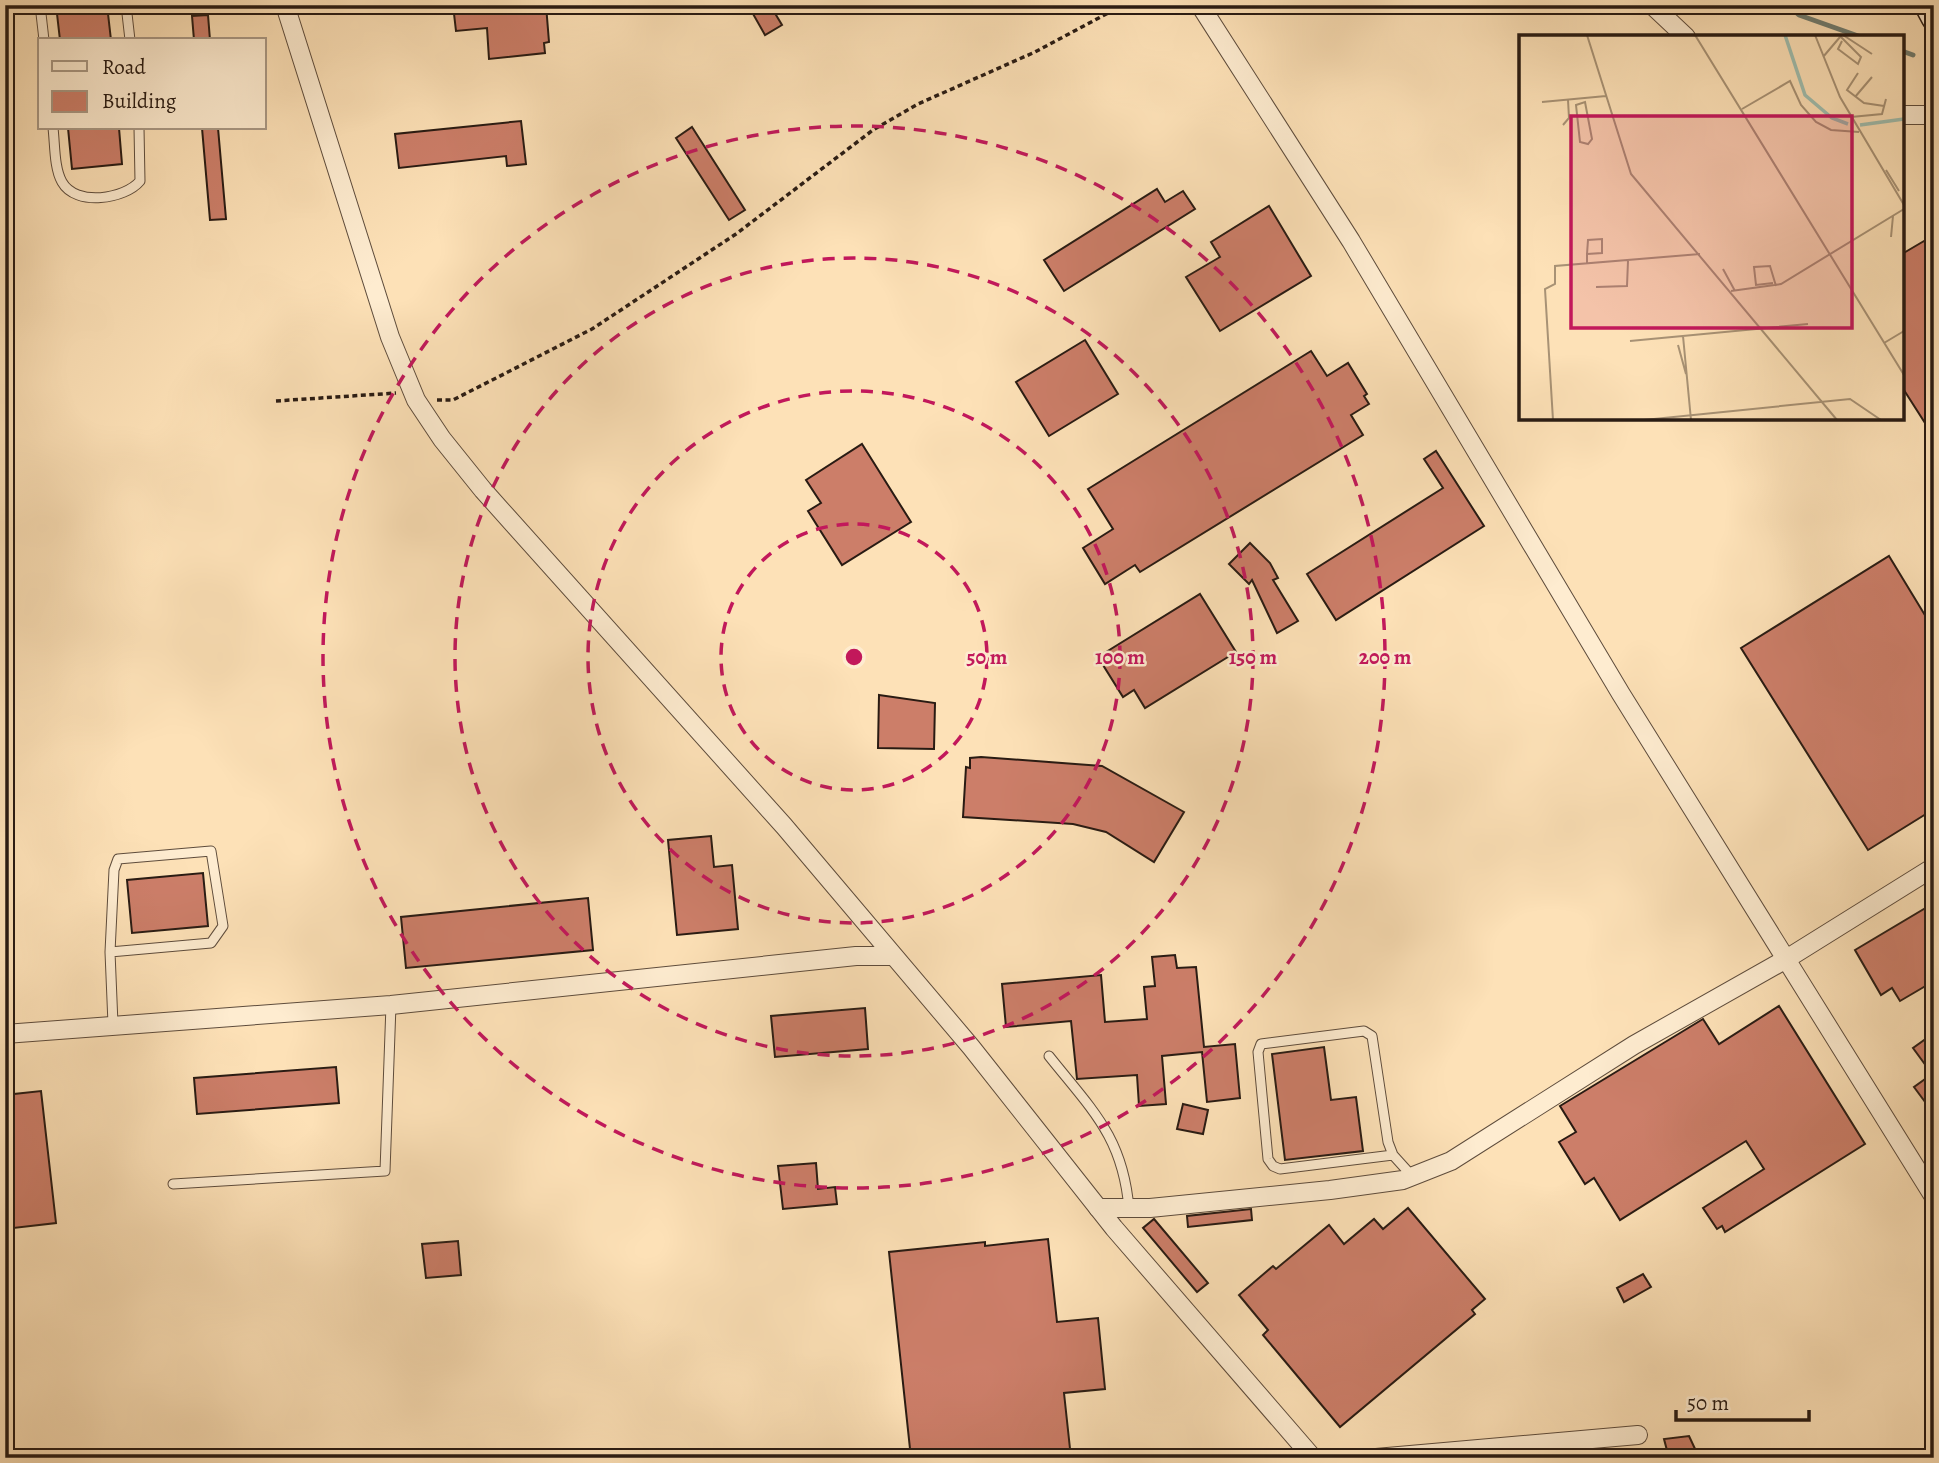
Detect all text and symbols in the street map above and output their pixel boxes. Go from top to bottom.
inset map [1519,35,1904,420]
legend [38,38,266,130]
text: Road [102,53,146,81]
text: Building [102,87,177,115]
text: 50 m [967,643,1008,671]
text: 100 m [1095,643,1145,671]
text: 150 m [1229,643,1278,671]
text: 200 m [1359,643,1412,671]
centre of rings [842,645,866,669]
scale bar [1676,1379,1810,1423]
text: 50 m [1687,1389,1729,1417]

